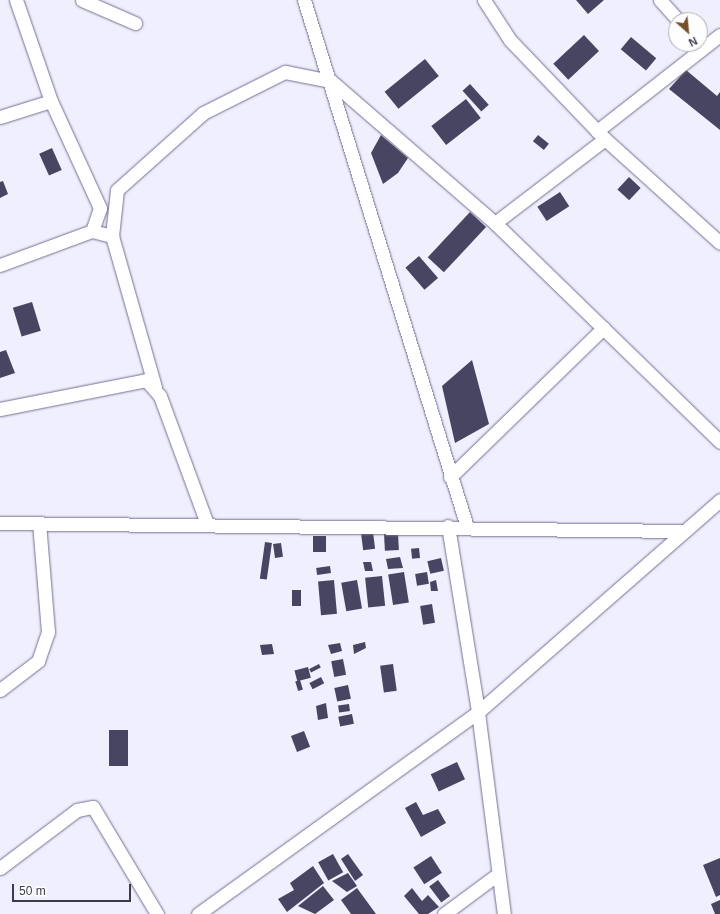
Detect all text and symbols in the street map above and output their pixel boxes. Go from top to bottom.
north arrow [668,12,708,52]
text: N [687,35,699,49]
scale bar [14,876,133,902]
text: 50 m [19,884,46,898]

